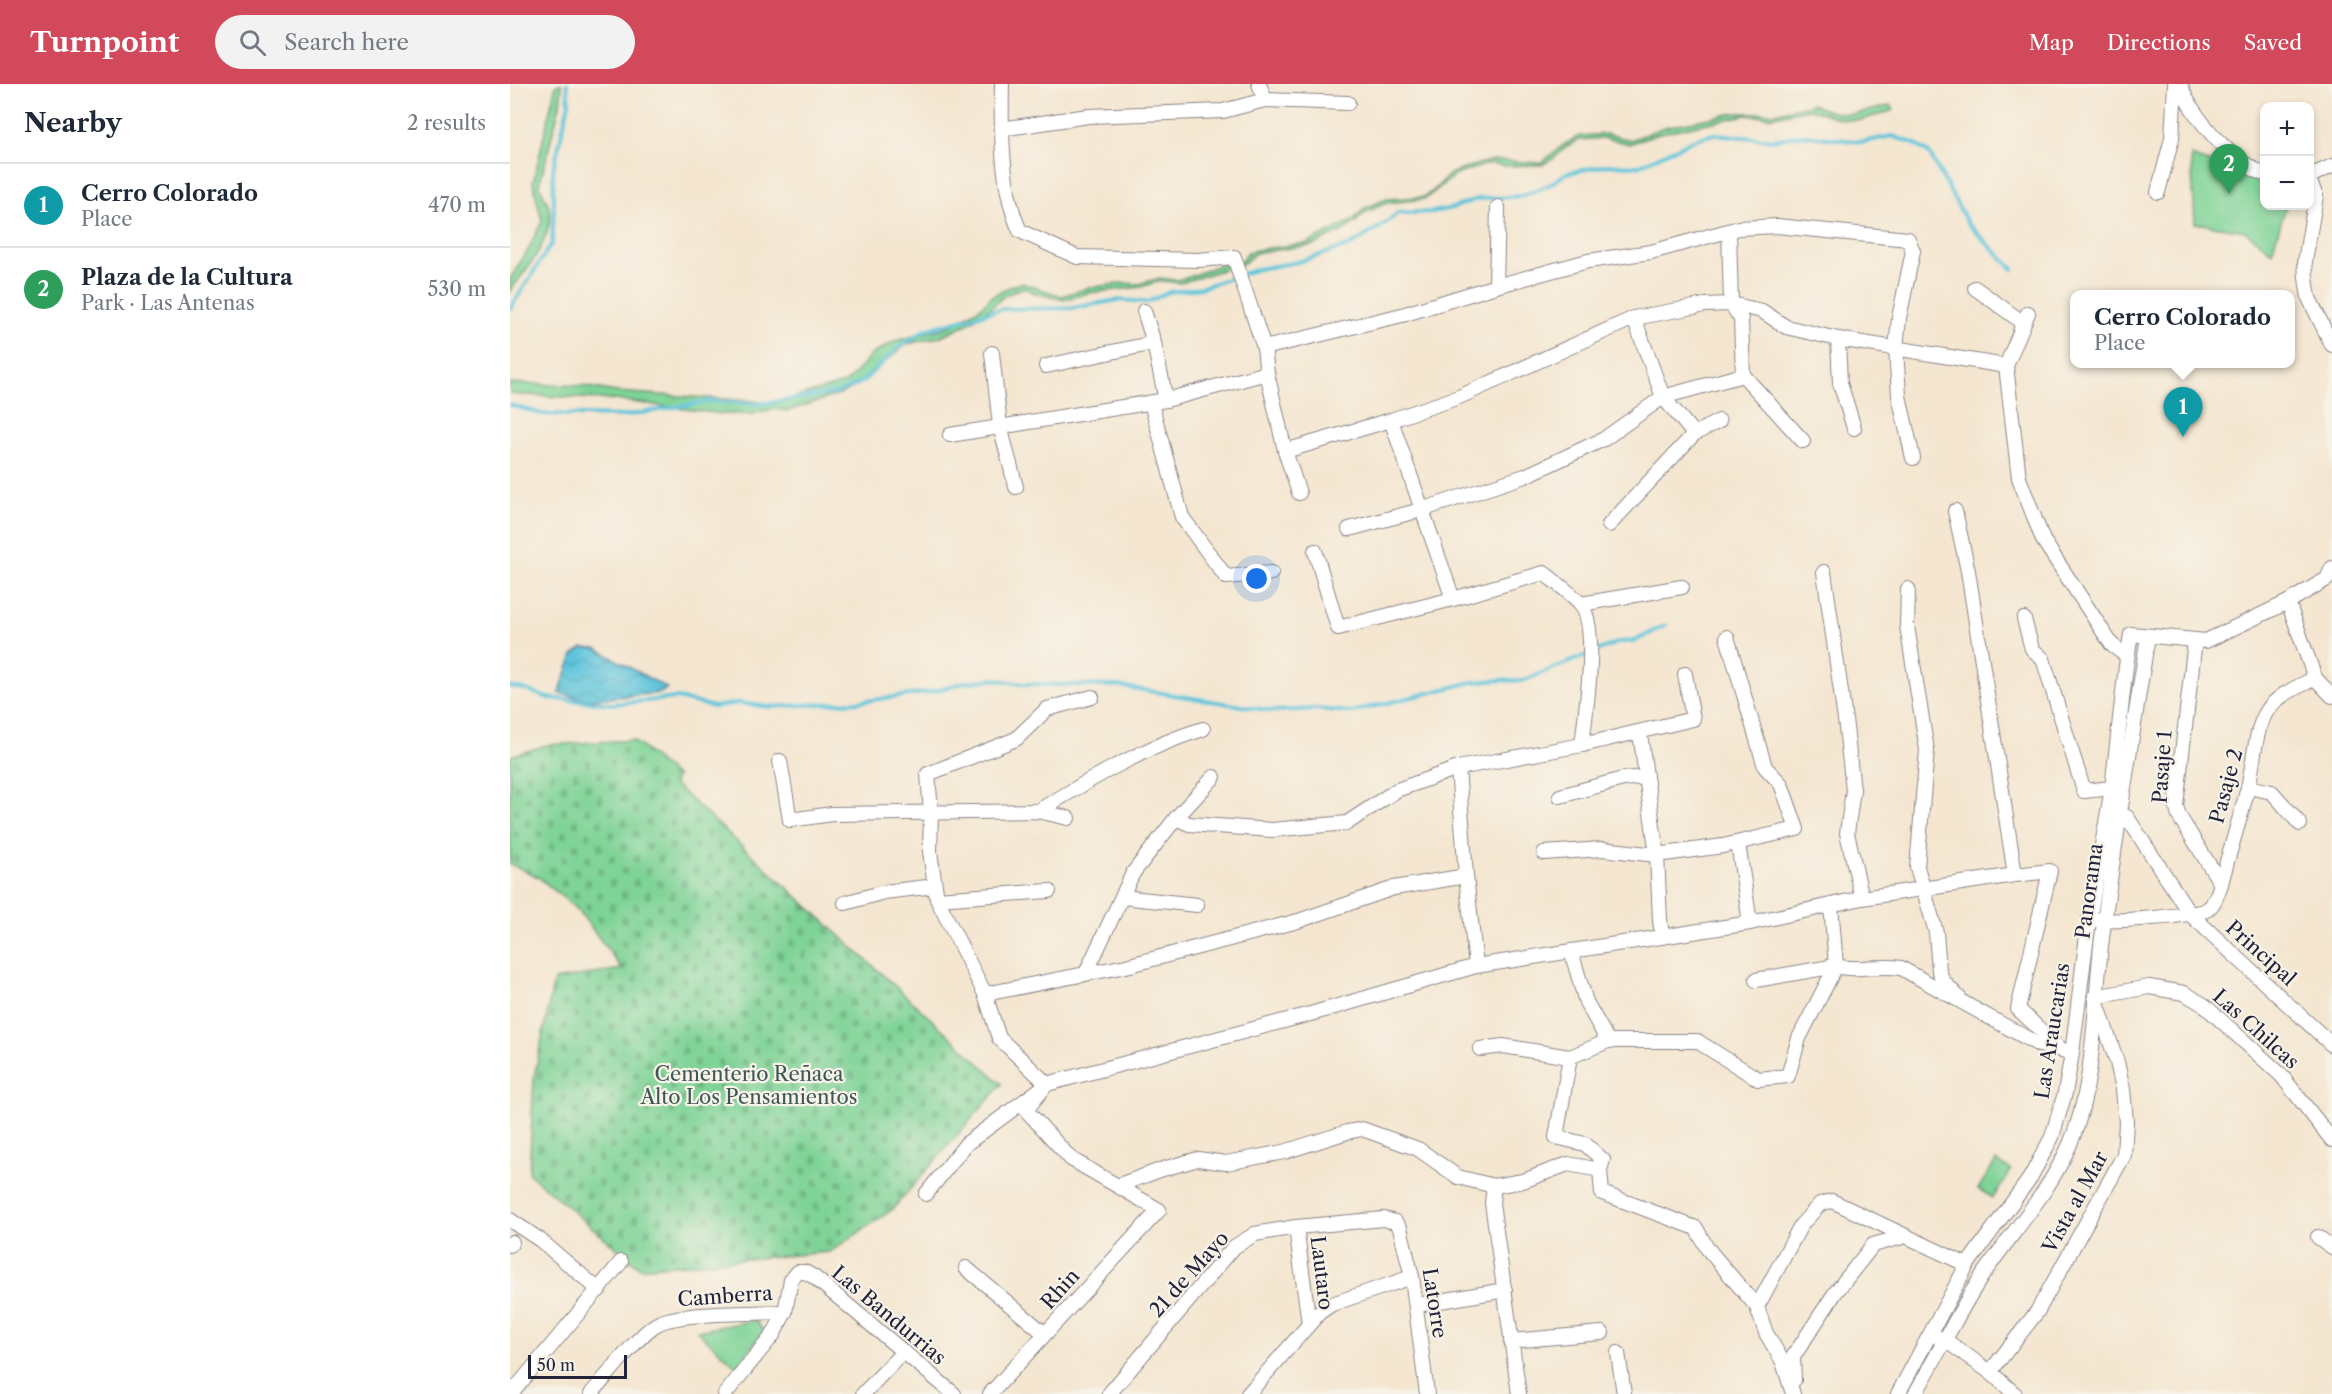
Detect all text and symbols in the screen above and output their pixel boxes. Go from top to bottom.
search box [215,15,635,69]
text: Turnpoint [30,25,179,59]
icon: search [236,26,269,59]
text: Search here [284,29,409,56]
text: Map [2029,30,2074,55]
text: Directions [2107,30,2211,55]
text: Saved [2244,30,2302,55]
map controls [2260,102,2314,210]
button: + [2260,102,2314,156]
text: Nearby [24,107,122,139]
text: 2 results [407,111,486,135]
pin: 2 [2210,144,2248,194]
button: − [2260,156,2314,210]
text: Cerro Colorado [81,180,258,207]
text: 1 [39,193,48,217]
text: 470 m [428,193,486,217]
text: Place [81,207,132,231]
text: Plaza de la Cultura [81,264,293,291]
text: 2 [38,277,49,301]
text: 530 m [428,277,486,301]
popup [2070,290,2295,368]
text: Park · Las Antenas [81,291,255,315]
text: Cerro Colorado [2094,304,2271,331]
text: Place [2094,331,2145,355]
pin: 1 [2164,388,2202,437]
your location [1242,564,1271,593]
street label: Pasaje 1 [2147,729,2177,804]
street label: Pasaje 2 [2205,746,2247,826]
street label: Panorama [2070,841,2108,940]
street label: Principal [2221,915,2301,991]
street label: Las Araucarias [2029,961,2075,1101]
street label: Las Chilcas [2208,984,2304,1074]
park label: Cementerio Reñaca Alto Los Pensamientos [640,1062,857,1109]
street label: Vista al Mar [2037,1146,2113,1258]
street label: 21 de Mayo [1144,1226,1234,1322]
street label: Lautaro [1306,1235,1338,1311]
street label: Las Bandurrias [827,1260,951,1370]
street label: Rhin [1036,1264,1085,1314]
street label: Latorre [1418,1266,1452,1340]
street label: Camberra [677,1281,774,1311]
scale bar [528,1352,627,1380]
text: 50 m [537,1355,575,1375]

